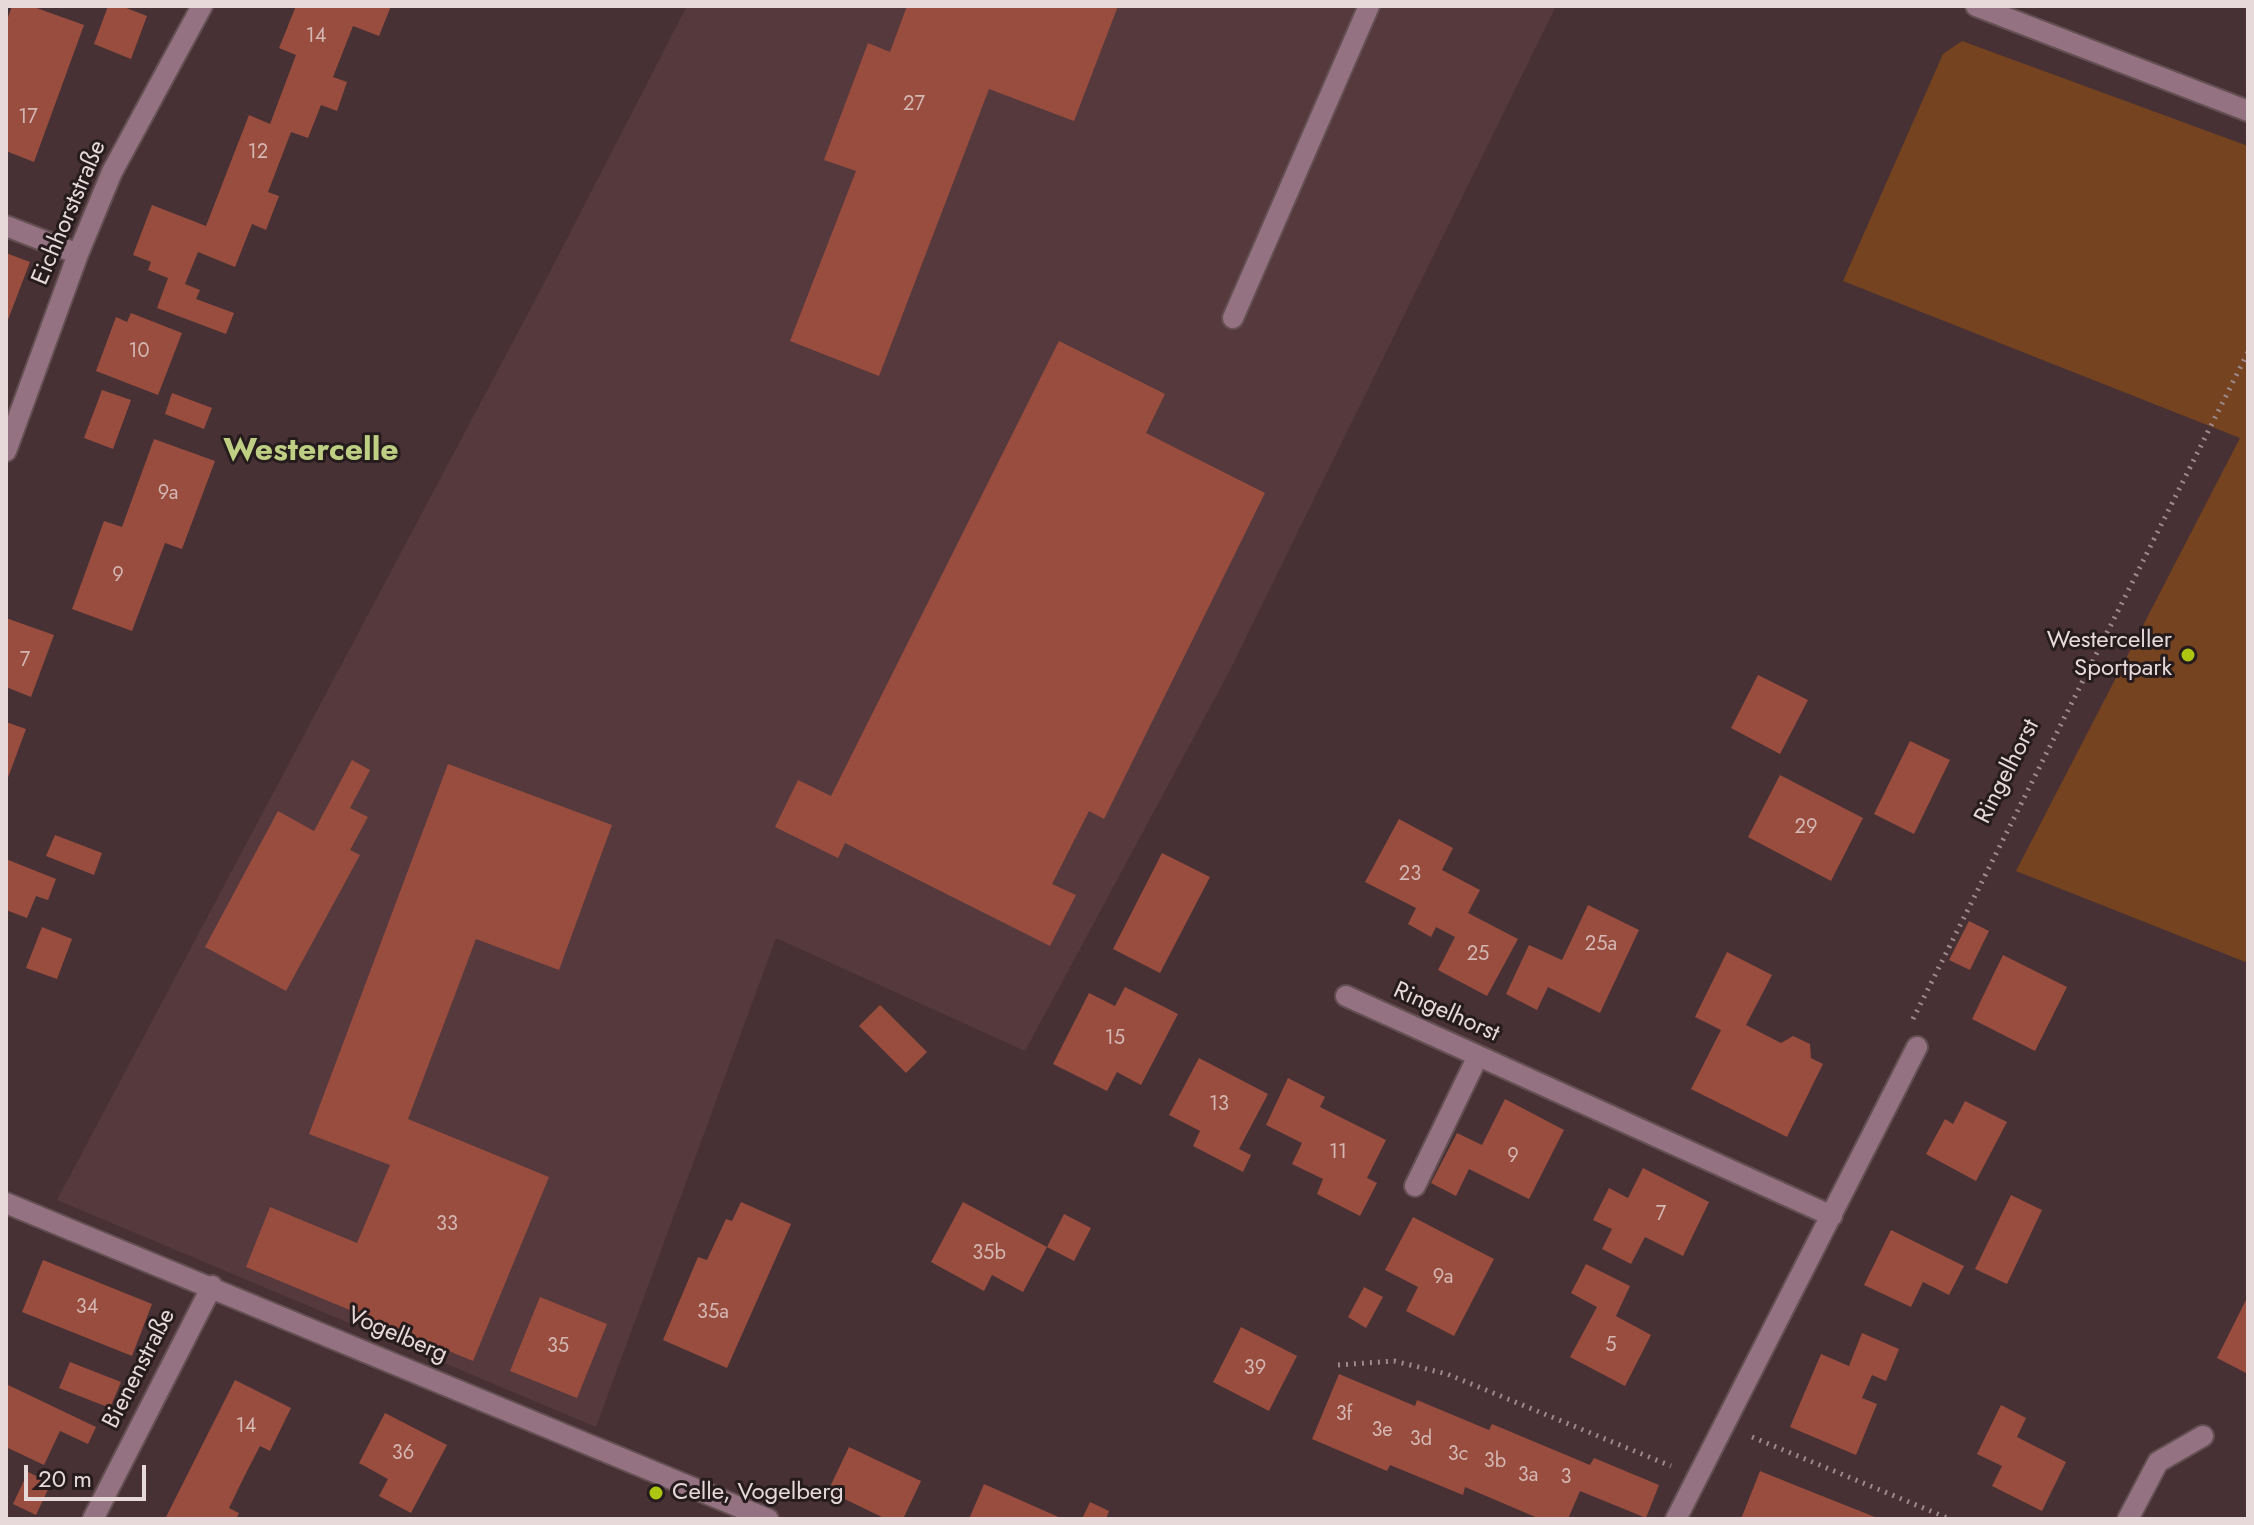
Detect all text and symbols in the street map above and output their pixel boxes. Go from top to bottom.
house number: 14 [306,25,326,49]
house number: 27 [903,93,925,117]
house number: 17 [18,106,38,130]
street label: Eichhorststraße [27,136,113,290]
house number: 12 [248,141,268,165]
house number: 10 [129,340,149,364]
district label: Westercelle [223,433,399,471]
house number: 9a [158,482,178,506]
house number: 9 [112,564,124,588]
place label: Westerceller Sportpark [2047,627,2172,683]
marker: Westerceller Sportpark [2179,646,2197,664]
house number: 7 [20,649,30,673]
street label: Ringelhorst [1969,715,2047,829]
house number: 29 [1795,816,1817,840]
house number: 23 [1399,863,1421,887]
house number: 25a [1585,933,1617,957]
house number: 25 [1467,943,1489,967]
street label: Ringelhorst [1388,977,1504,1049]
house number: 15 [1105,1027,1125,1051]
house number: 13 [1209,1093,1229,1117]
house number: 11 [1329,1141,1347,1165]
house number: 9 [1507,1145,1519,1169]
house number: 7 [1656,1203,1666,1227]
house number: 33 [436,1213,458,1237]
house number: 35b [972,1242,1006,1266]
house number: 9a [1433,1266,1453,1290]
house number: 34 [76,1296,98,1320]
house number: 35a [697,1301,729,1325]
street label: Vogelberg [343,1302,451,1370]
street label: Bienenstraße [98,1304,182,1434]
house number: 5 [1605,1334,1617,1358]
house number: 35 [547,1335,569,1359]
house number: 39 [1244,1357,1266,1381]
house number: 3f [1336,1403,1352,1427]
house number: 14 [236,1415,256,1439]
house number: 3e [1371,1419,1393,1443]
house number: 3d [1410,1428,1432,1452]
house number: 36 [392,1442,414,1466]
house number: 3c [1448,1443,1468,1467]
scale bar [28,1449,150,1499]
house number: 3b [1484,1450,1506,1474]
text: 20 m [38,1461,92,1496]
house number: 3a [1518,1464,1538,1488]
house number: 3 [1561,1466,1571,1490]
place label: Celle, Vogelberg [672,1479,844,1507]
marker: Celle, Vogelberg [647,1484,665,1502]

